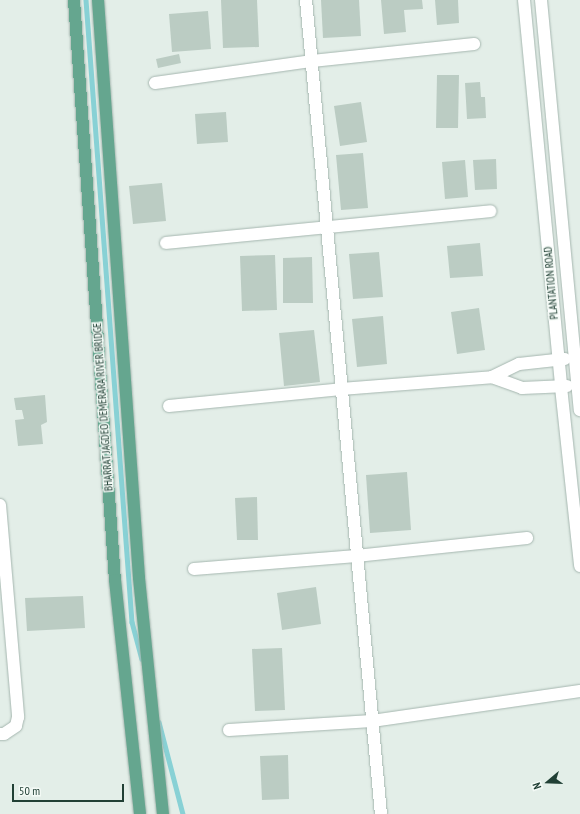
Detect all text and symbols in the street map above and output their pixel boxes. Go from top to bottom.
street label: PLANTATION ROAD [541,246,561,320]
street label: BHARRAT JAGDEO DEMERARA RIVER BRIDGE [91,322,115,492]
north arrow [528,762,568,802]
scale bar [14,776,126,802]
text: N [529,781,544,791]
text: 50 m [19,783,40,798]

